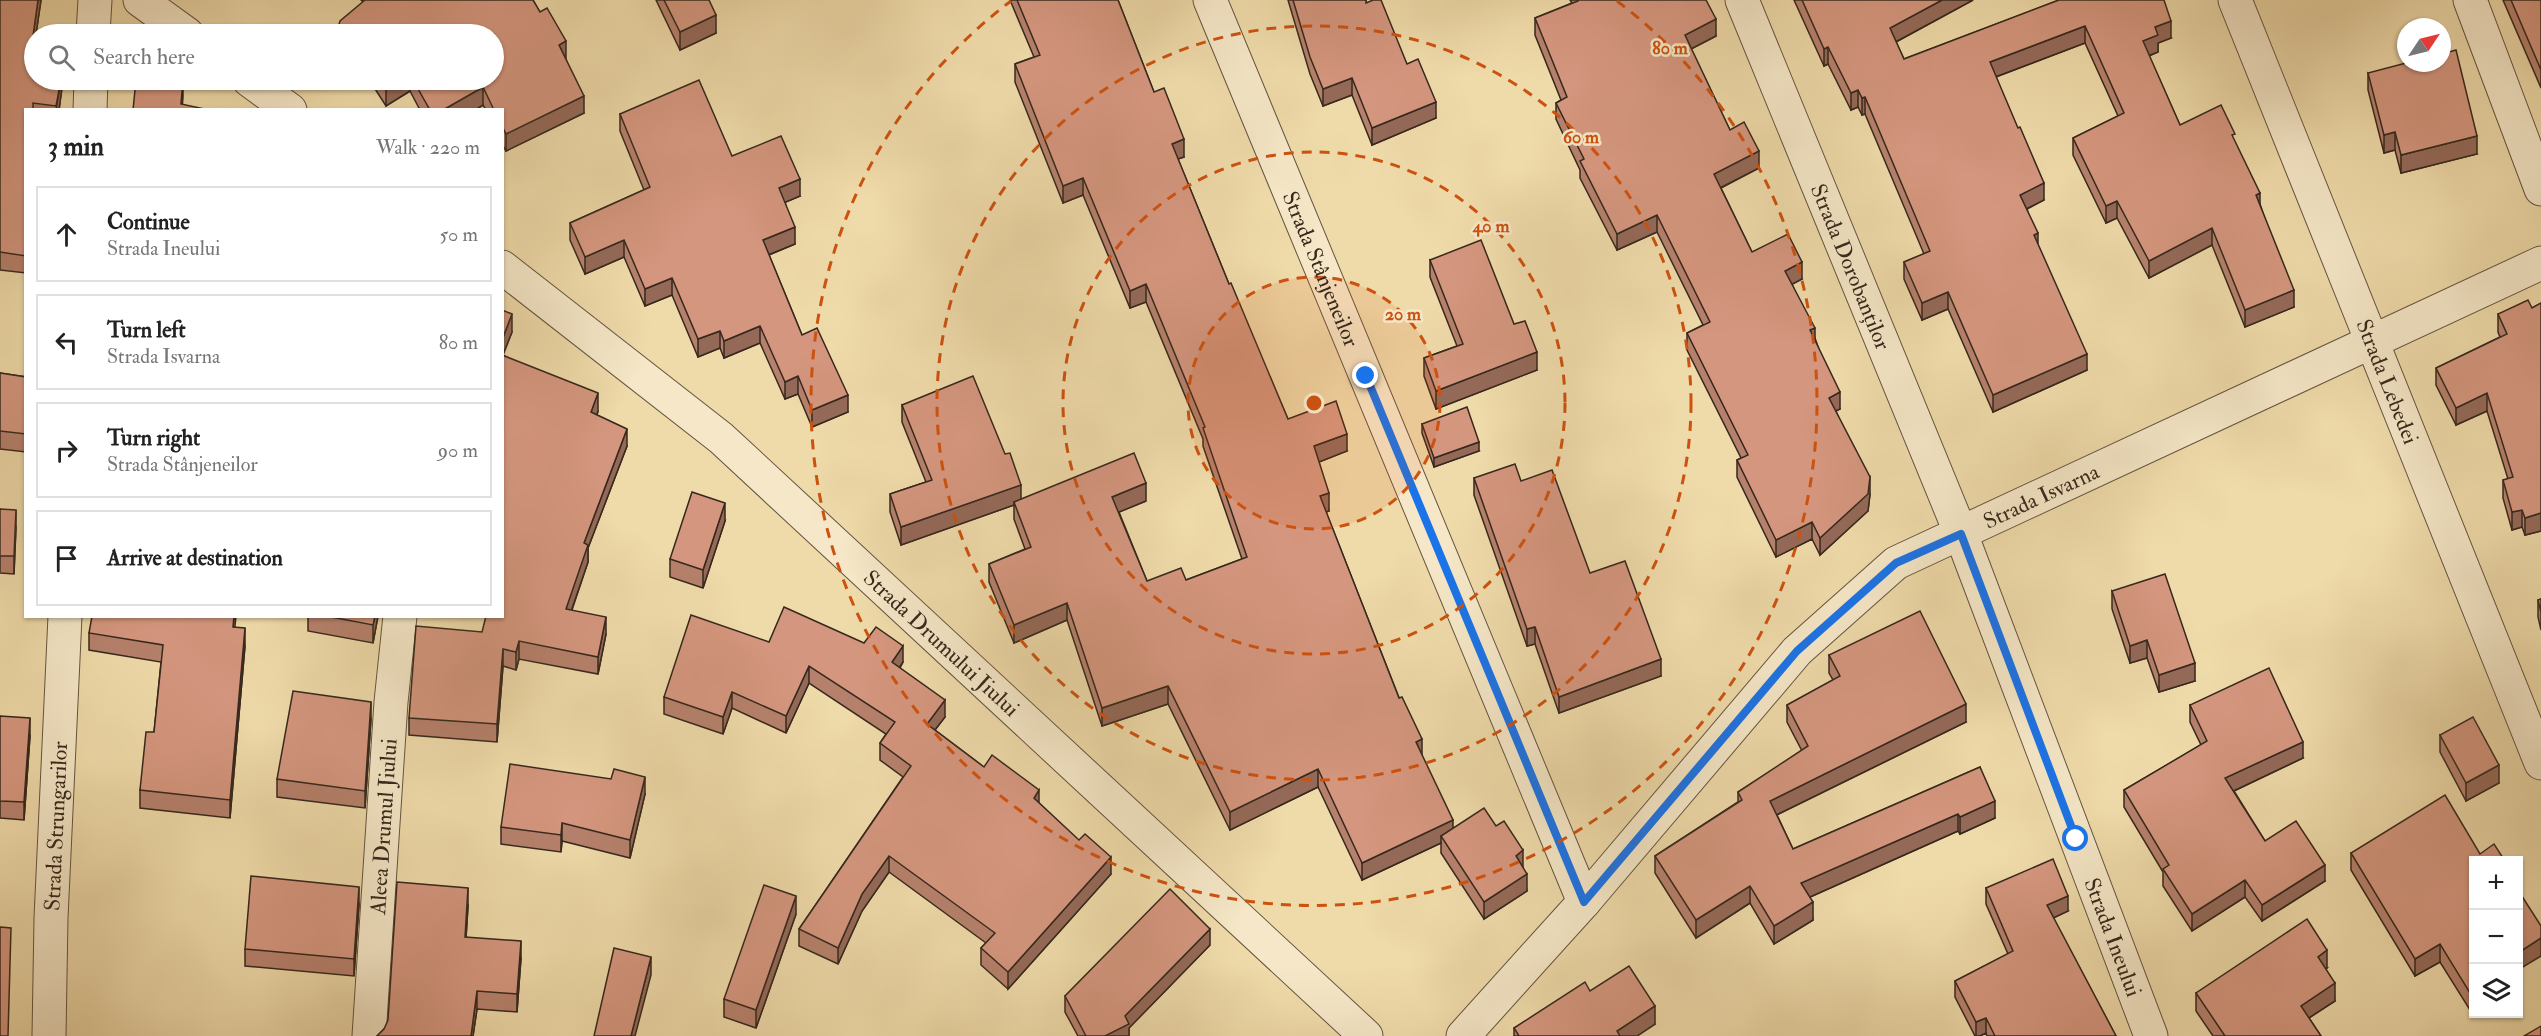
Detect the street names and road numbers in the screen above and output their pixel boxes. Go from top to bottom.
street label: Strada Dorobanților [1804,180,1897,355]
street label: Strada Stânjeneilor [1276,187,1366,352]
street label: Strada Lebedei [2349,315,2425,449]
street label: Strada Isvarna [1979,457,2105,535]
street label: Strada Drumului Jiului [857,564,1025,723]
street label: Aleea Drumul Jiului [364,737,404,916]
street label: Strada Strungarilor [38,740,74,912]
street label: Strada Ineului [2077,874,2148,1001]

